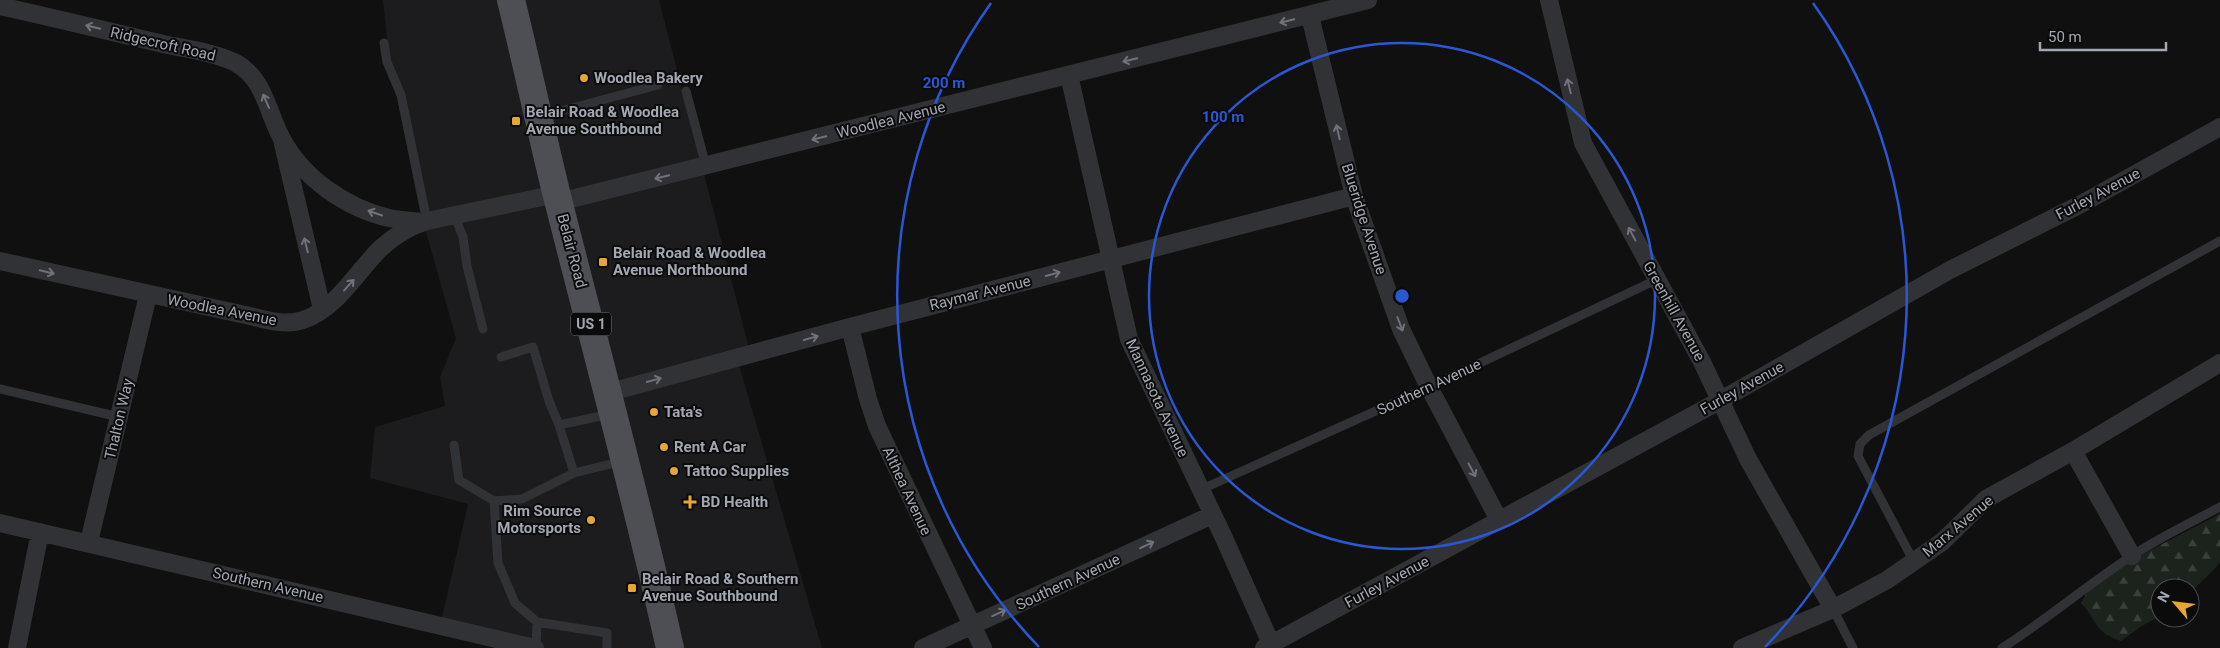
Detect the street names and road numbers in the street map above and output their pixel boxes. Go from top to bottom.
street label: Ridgecroft Road [109,23,217,65]
street label: Woodlea Avenue [835,98,947,142]
street label: Blueridge Avenue [1338,161,1390,277]
street label: Furley Avenue [2053,164,2143,224]
street label: Belair Road [553,212,591,290]
street label: Greenhill Avenue [1639,258,1709,364]
street label: Raymar Avenue [928,272,1032,314]
street label: Woodlea Avenue [166,291,278,329]
road number: US 1 [571,312,611,336]
street label: Mannasota Avenue [1122,336,1192,460]
street label: Southern Avenue [1374,355,1484,419]
street label: Furley Avenue [1697,358,1787,418]
street label: Thalton Way [101,377,137,461]
street label: Althea Avenue [879,444,935,538]
street label: Marx Avenue [1919,491,1997,561]
street label: Southern Avenue [1013,550,1123,614]
street label: Furley Avenue [1342,552,1432,612]
street label: Southern Avenue [211,564,325,606]

